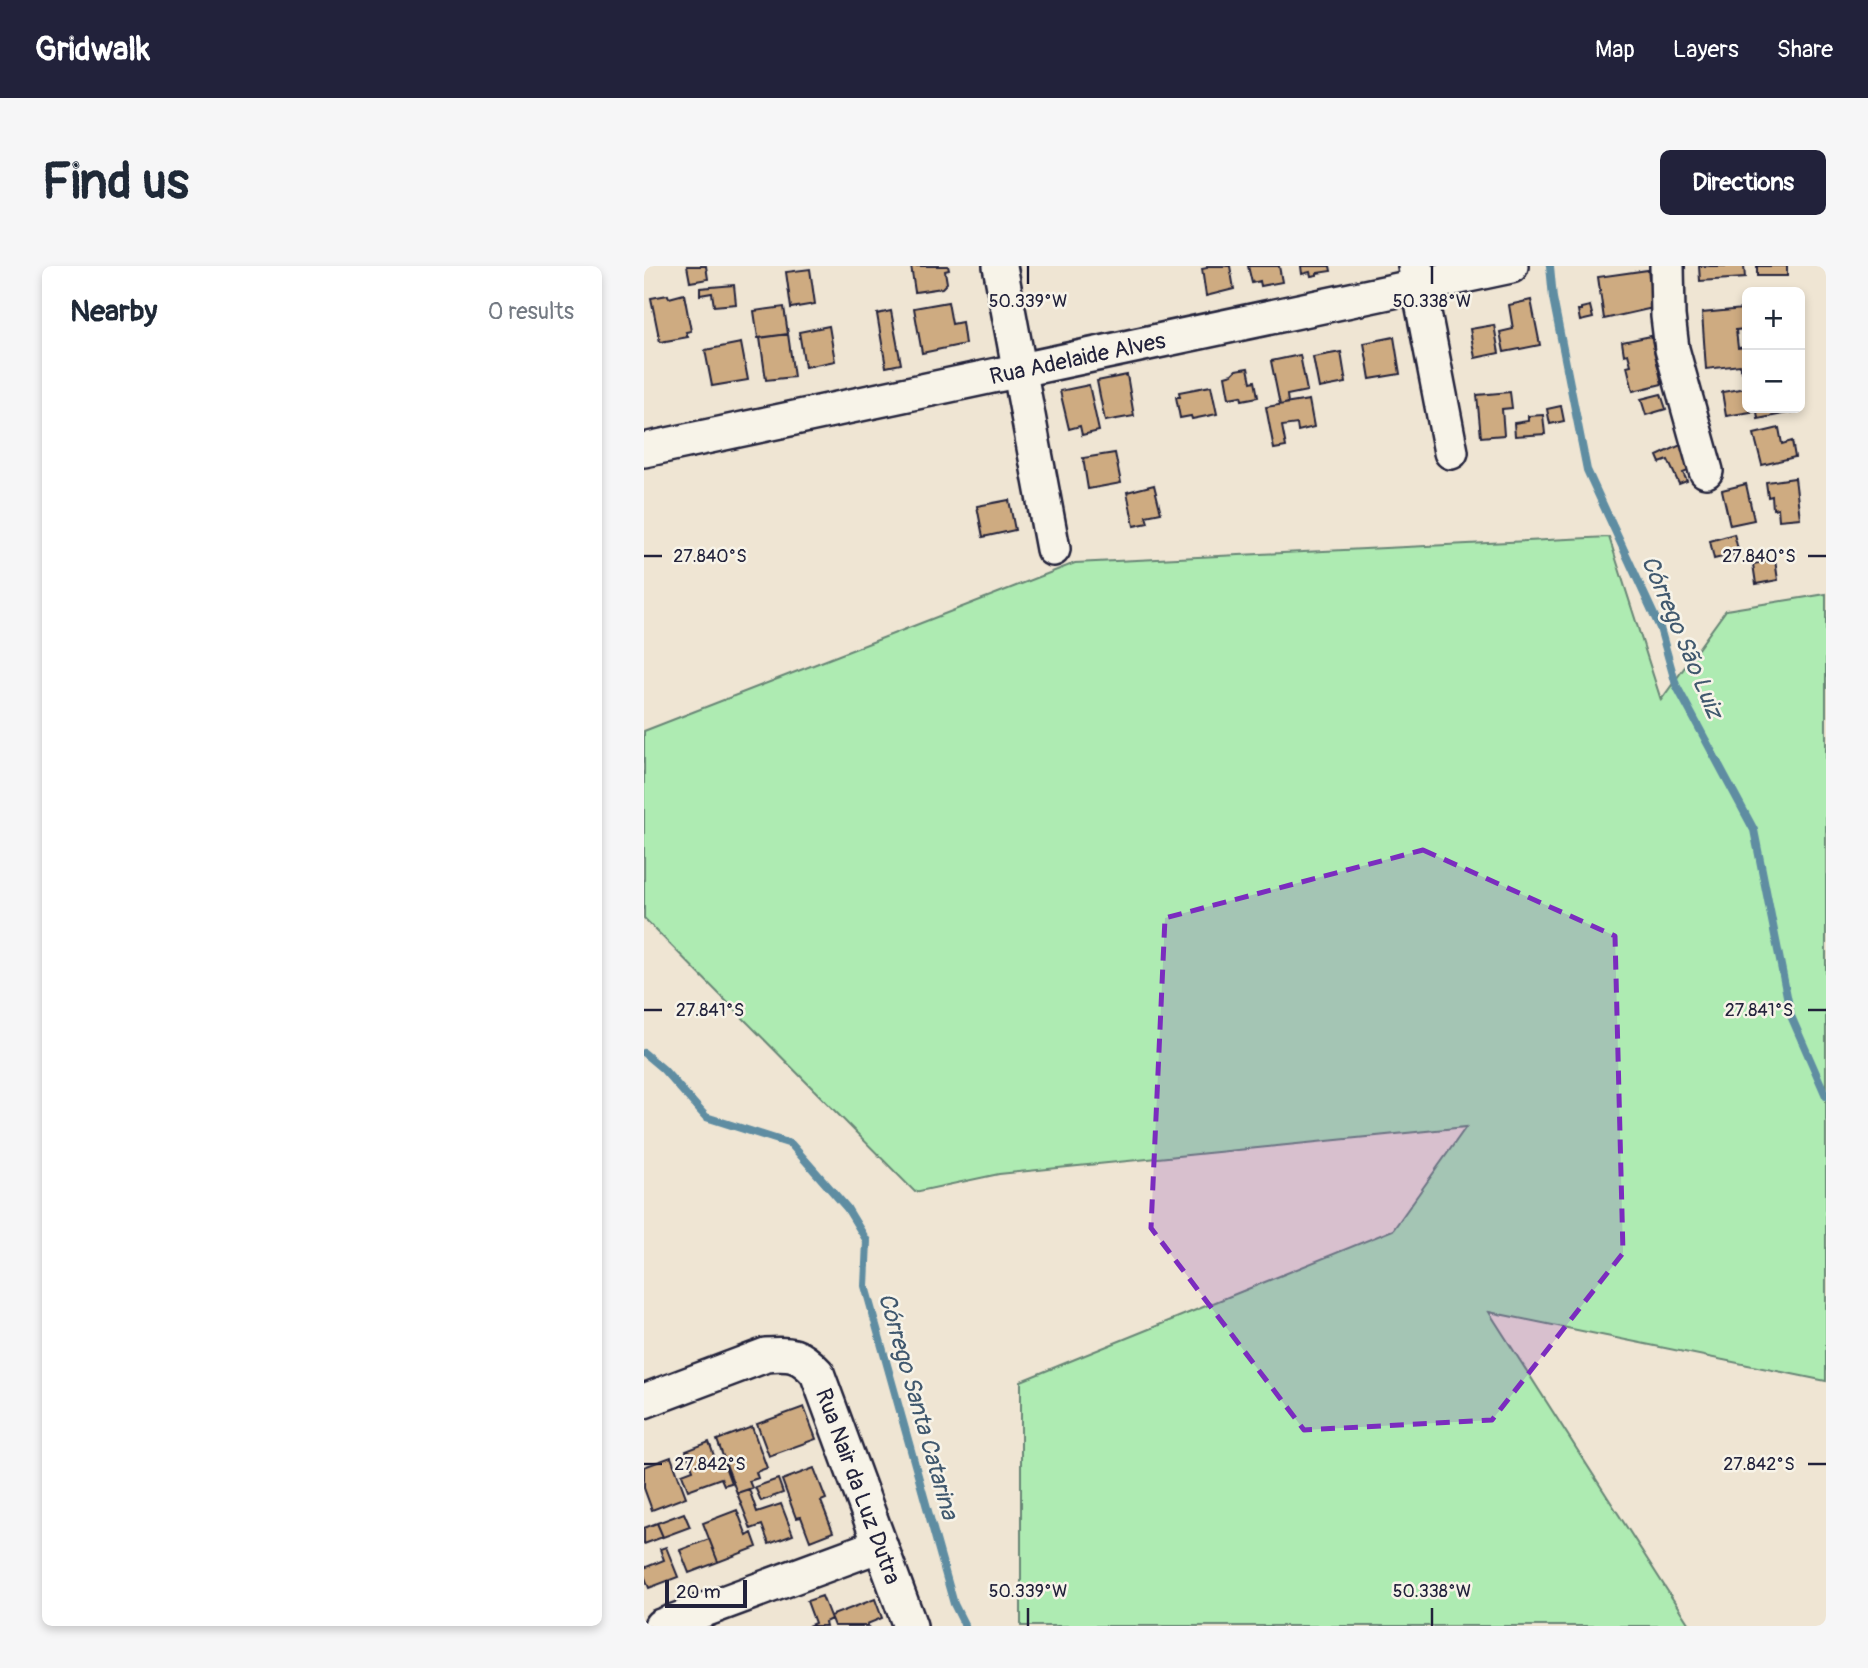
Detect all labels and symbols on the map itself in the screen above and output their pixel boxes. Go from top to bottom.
text: 50.339°W [989,290,1067,313]
text: 50.338°W [1393,290,1471,313]
street label: Rua Adelaide Alves [987,325,1168,391]
text: 27.840°S [673,545,747,568]
text: 27.840°S [1722,545,1796,568]
water label: Córrego São Luiz [1635,552,1731,726]
text: 27.841°S [676,999,744,1022]
text: 27.841°S [1725,999,1793,1022]
water label: Córrego Santa Catarina [872,1290,965,1524]
street label: Rua Nair da Luz Dutra [809,1384,908,1588]
text: 27.842°S [674,1453,746,1476]
text: 27.842°S [1723,1453,1795,1476]
scale bar [665,1577,747,1609]
text: 50.339°W [989,1580,1067,1603]
text: 50.338°W [1393,1580,1471,1603]

